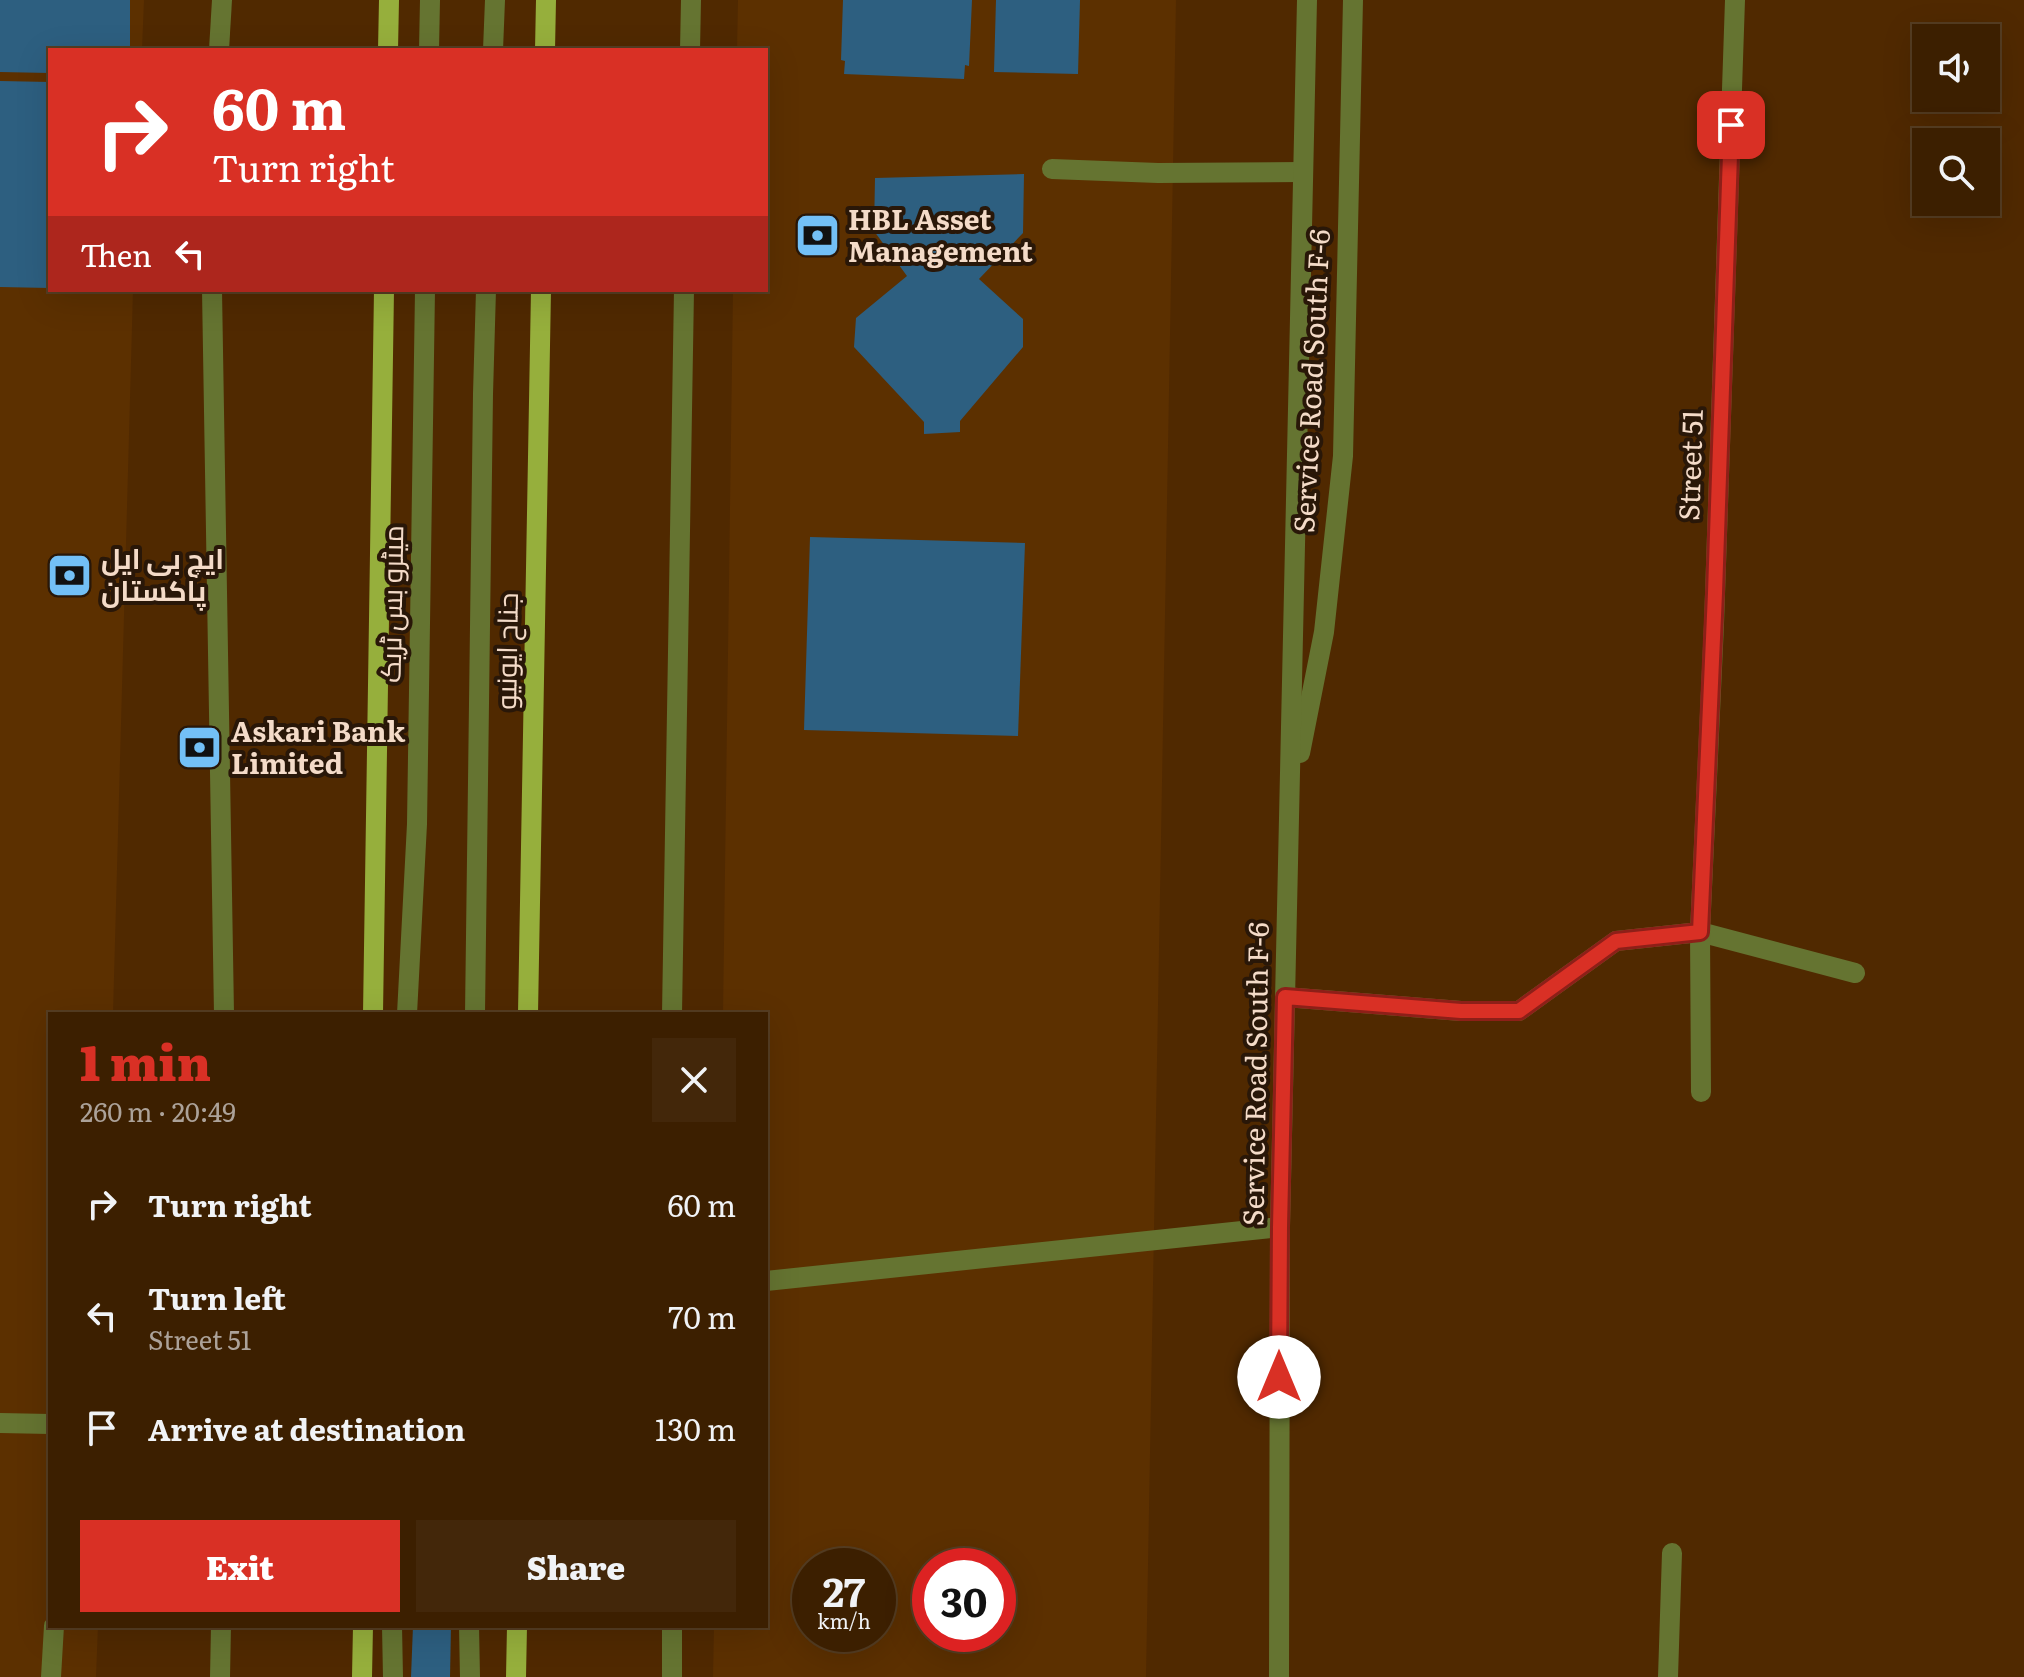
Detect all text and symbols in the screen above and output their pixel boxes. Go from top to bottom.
map controls [1912,24,2000,216]
button: sound [1912,24,2000,112]
text: 60 m [212,64,346,147]
icon: right [80,80,184,184]
pin [1697,91,1765,159]
icon: arrive [1709,103,1753,147]
button: search [1912,128,2000,216]
text: Turn right [212,140,395,193]
place label: HBL Asset Management [848,197,1034,271]
bank icon: HBL Asset Management [793,212,841,260]
street label: Service Road South F-6 [1281,228,1339,534]
text: Then [80,232,152,276]
icon: left [168,232,212,276]
street label: Street 51 [1666,409,1712,521]
street label: میٹرو بس ٹریک [368,525,412,683]
place label: ایچ بی ایل پاکستان [101,536,224,611]
bank icon: ایچ بی ایل پاکستان [46,551,94,599]
street label: جناح ایونیو [483,592,527,710]
place label: Askari Bank Limited [231,709,405,783]
bank icon: Askari Bank Limited [176,724,224,772]
street label: Service Road South F-6 [1230,922,1278,1226]
text: 1 min [80,1025,211,1096]
button: close [652,1038,736,1122]
text: 260 m · 20:49 [80,1091,236,1130]
icon: right [80,1182,124,1226]
text: Turn right [148,1182,312,1226]
text: 60 m [667,1182,736,1226]
text: Turn left [148,1275,286,1319]
icon: left [80,1294,124,1338]
text: 70 m [668,1294,736,1338]
text: Street 51 [148,1319,251,1358]
position arrow [1237,1335,1321,1419]
icon: arrive [80,1406,124,1450]
text: Arrive at destination [148,1406,465,1450]
text: 130 m [655,1406,736,1450]
button: Exit [80,1520,400,1612]
button: Share [416,1520,736,1612]
speed limit sign: 30 [912,1548,1016,1652]
text: 27 [823,1560,865,1619]
text: km/h [817,1605,871,1635]

